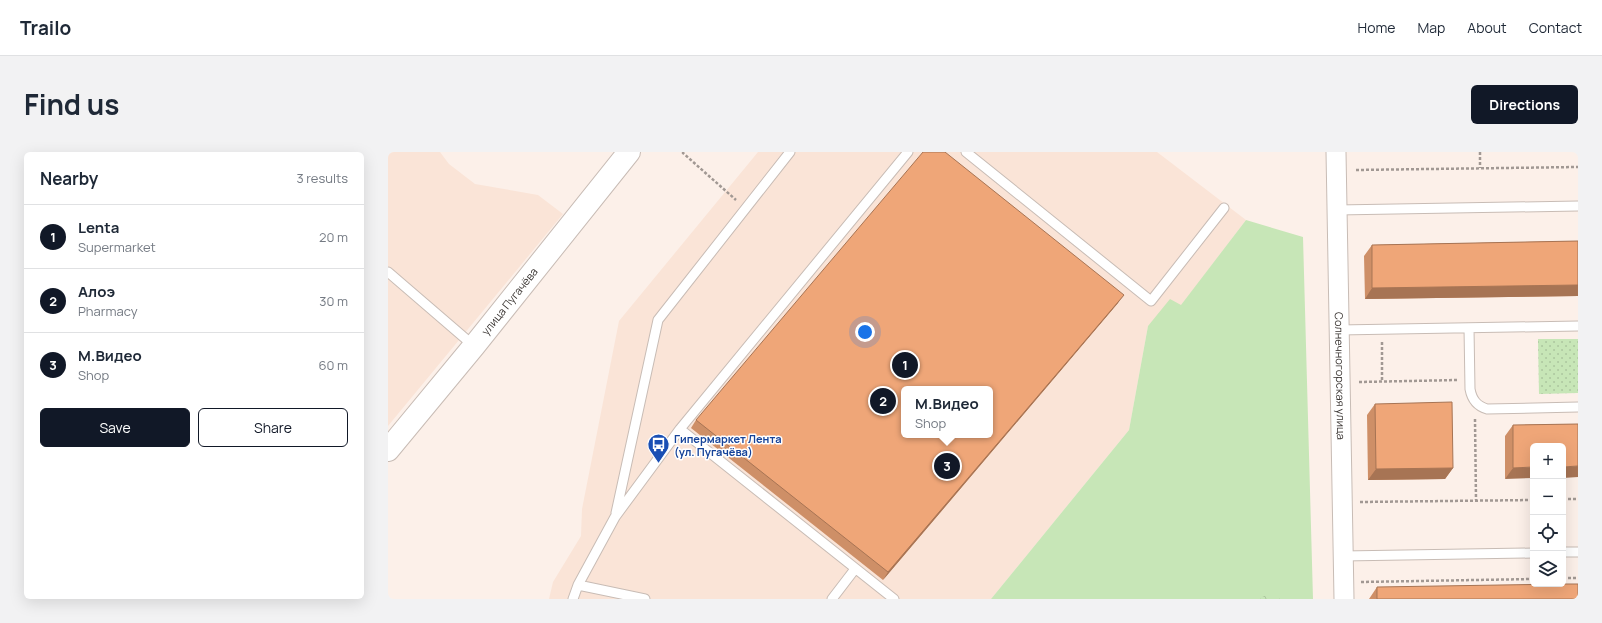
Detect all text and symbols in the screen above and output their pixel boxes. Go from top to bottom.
text: Trailo [20,15,71,41]
text: Home [1358,18,1395,37]
text: Map [1417,18,1445,37]
text: About [1467,18,1507,37]
text: Contact [1529,18,1582,37]
text: Find us [24,85,119,123]
button: Directions [1471,85,1578,124]
text: Nearby [40,167,98,190]
text: 3 results [296,169,348,187]
text: Lenta [78,217,119,238]
text: 1 [50,228,56,246]
text: 20 m [319,228,348,246]
text: Supermarket [78,238,156,256]
street label: улица Пугачёва [478,264,541,338]
text: Алоэ [78,281,115,302]
text: 2 [49,292,57,310]
text: 30 m [319,292,348,310]
text: Pharmacy [78,302,138,320]
street label: Солнечногорская улица [1332,312,1349,440]
your location [855,322,875,342]
text: М.Видео [78,345,142,366]
pin: 1 [892,350,918,380]
text: 3 [49,356,57,374]
text: 60 m [318,356,348,374]
text: Shop [78,366,109,384]
pin: 2 [870,386,896,416]
popup [901,386,993,438]
text: М.Видео [915,393,979,414]
button: Save [40,408,190,447]
button: Share [198,408,348,447]
text: Shop [915,414,946,432]
place label: Гипермаркет Лента (ул. Пугачёва) [674,431,782,459]
bus stop icon: Гипермаркет Лента (ул. Пугачёва) [646,432,672,465]
map controls [1530,443,1566,587]
button: + [1530,443,1566,479]
pin: 3 [934,451,960,481]
button: − [1530,479,1566,515]
button: locate [1530,515,1566,551]
button: layers [1530,551,1566,587]

